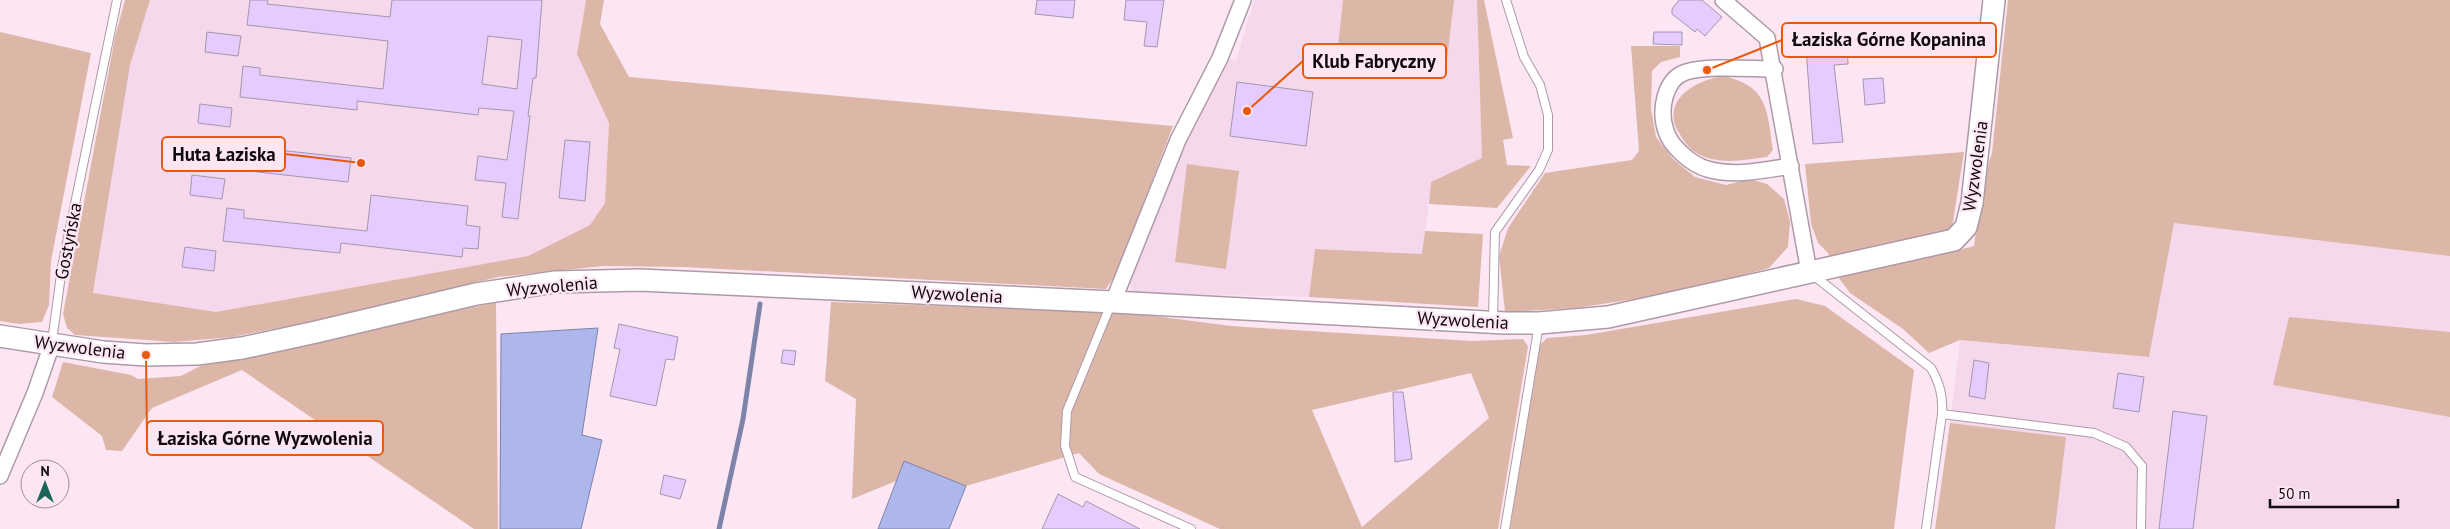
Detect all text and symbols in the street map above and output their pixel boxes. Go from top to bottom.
callout: Łaziska Górne Kopanina [1782,23,1996,57]
text: Łaziska Górne Kopanina [1792,27,1986,51]
callout: Klub Fabryczny [1303,44,1446,78]
text: Klub Fabryczny [1312,49,1437,73]
street label: Wyzwolenia [1957,119,1993,213]
callout: Huta Łaziska [162,137,285,171]
text: Huta Łaziska [172,142,276,166]
street label: Gostyńska [49,201,87,281]
street label: Wyzwolenia [505,271,599,301]
street label: Wyzwolenia [911,280,1003,308]
street label: Wyzwolenia [1417,306,1509,334]
street label: Wyzwolenia [33,330,127,364]
callout: Łaziska Górne Wyzwolenia [147,421,383,455]
text: Łaziska Górne Wyzwolenia [157,426,373,450]
north arrow [20,459,70,509]
text: N [40,462,50,480]
scale bar [2270,476,2398,508]
text: 50 m [2278,484,2311,503]

